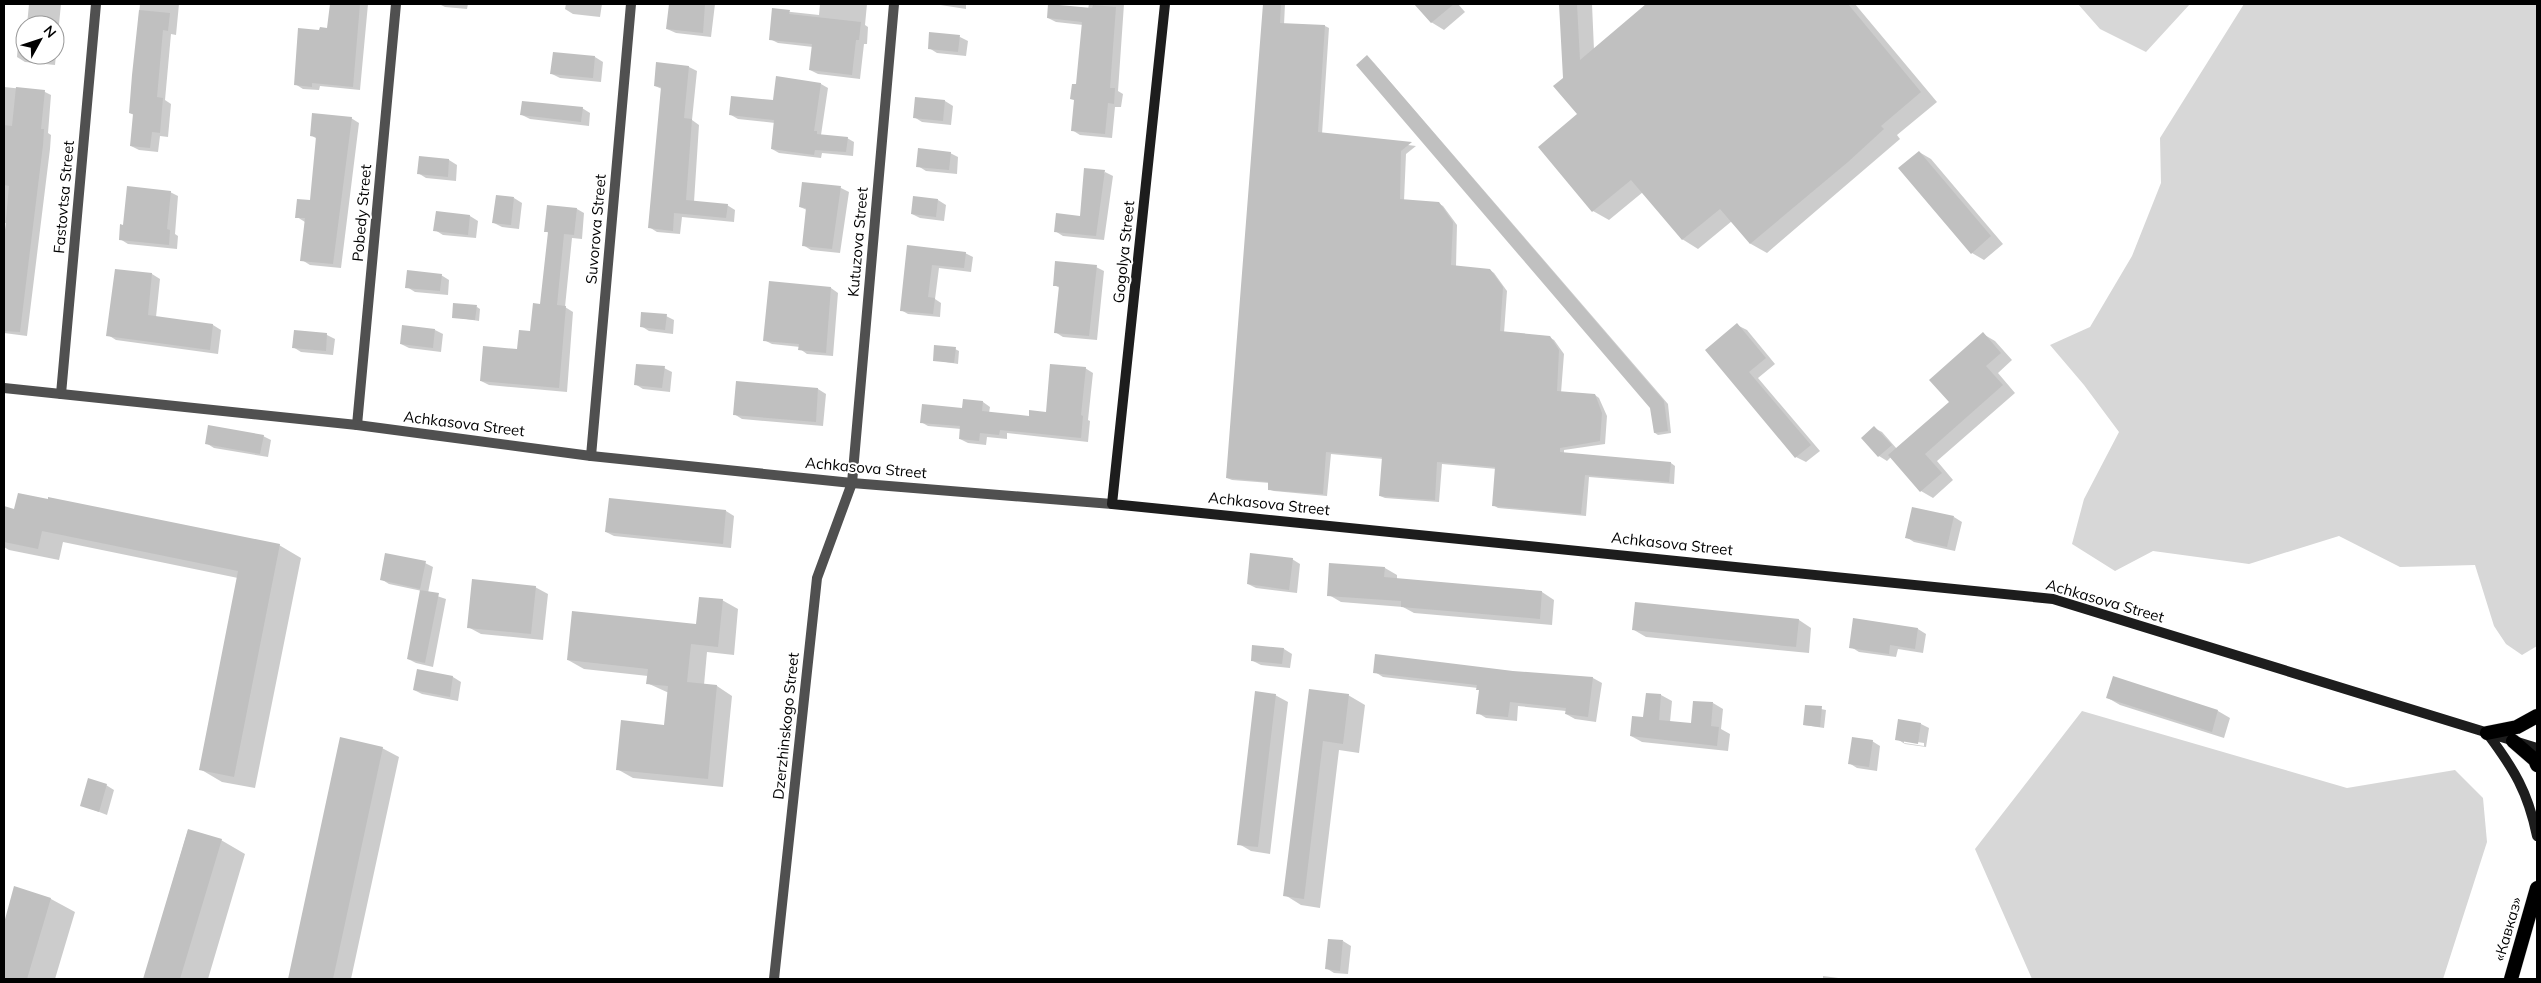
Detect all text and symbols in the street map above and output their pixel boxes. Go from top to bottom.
north arrow [15,15,65,65]
text: N [40,22,60,41]
street label: Fastovtsa Street [49,140,78,254]
street label: Pobedy Street [348,164,375,262]
street label: Suvorova Street [581,173,610,285]
street label: Kutuzova Street [843,186,872,298]
street label: Gogolya Street [1109,200,1138,304]
street label: Achkasova Street [402,407,526,440]
street label: Achkasova Street [804,453,928,482]
street label: Achkasova Street [1207,488,1331,519]
street label: Achkasova Street [1610,528,1734,559]
street label: Achkasova Street [2044,575,2166,626]
street label: Dzerzhinskogo Street [768,651,803,801]
street label: «Кавказ» [2489,894,2526,963]

